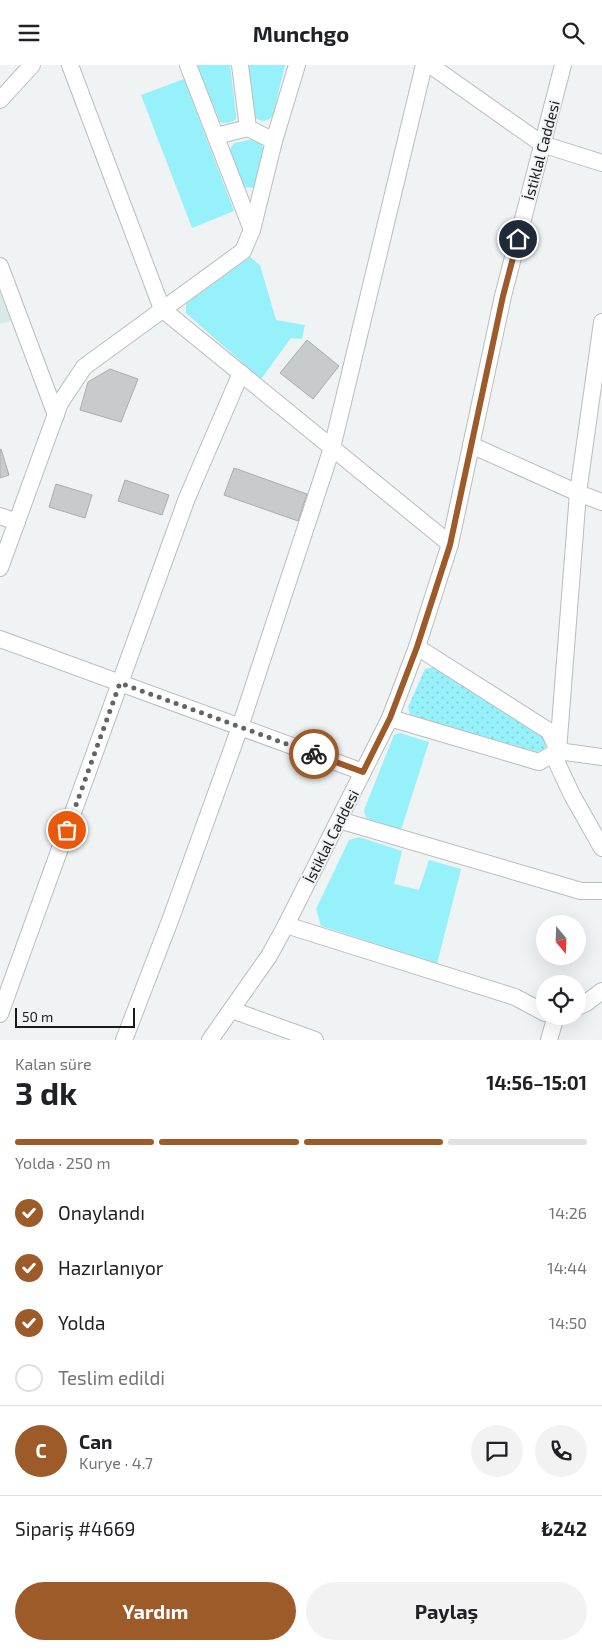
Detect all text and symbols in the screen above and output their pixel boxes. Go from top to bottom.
icon: menu [15,19,43,47]
icon: search [559,19,587,47]
text: Munchgo [253,20,349,46]
street label: İstiklal Caddesi [519,98,563,202]
pin [497,218,539,260]
icon: home [504,225,532,253]
courier [289,729,339,779]
icon: bike [300,740,328,768]
street label: İstiklal Caddesi [300,786,362,886]
pin [46,809,88,851]
icon: bag [53,816,81,844]
north arrow [536,915,586,965]
map controls [536,915,586,1025]
button: locate [536,975,586,1025]
scale bar [15,1005,135,1028]
text: 50 m [22,1008,53,1025]
text: Kalan süre [15,1054,92,1073]
text: 14:56–15:01 [486,1071,587,1094]
text: 3 dk [15,1073,77,1111]
text: Yolda · 250 m [15,1153,111,1172]
icon: check [15,1199,43,1227]
text: Onaylandı [58,1201,145,1224]
text: 14:26 [549,1203,587,1222]
icon: check [15,1254,43,1282]
text: Hazırlanıyor [58,1256,163,1279]
text: 14:44 [547,1258,587,1277]
icon: check [15,1309,43,1337]
text: Yolda [58,1311,105,1334]
text: 14:50 [549,1313,587,1332]
text: Teslim edildi [58,1366,165,1389]
button: chat [471,1425,523,1477]
button: phone [535,1425,587,1477]
text: Can [79,1430,112,1453]
text: C [35,1439,47,1462]
text: Kurye · 4.7 [79,1453,153,1472]
text: Sipariş #4669 [15,1517,135,1540]
text: ₺242 [541,1517,587,1540]
button: Yardım [15,1582,296,1640]
button: Paylaş [306,1582,587,1640]

